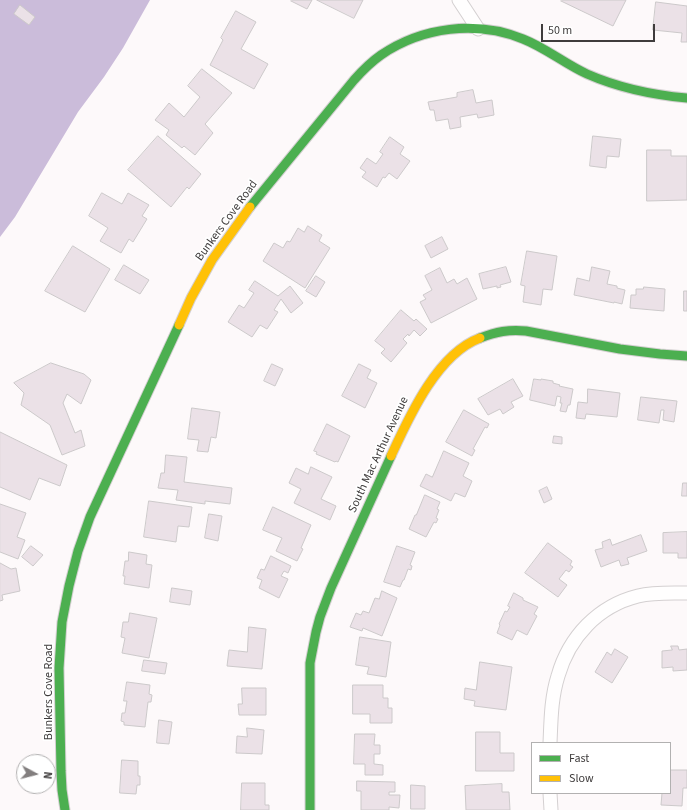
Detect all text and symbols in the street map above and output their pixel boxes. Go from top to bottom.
scale bar [543,16,657,42]
text: 50 m [548,22,572,39]
street label: Bunkers Cove Road [193,178,261,264]
street label: South Mac Arthur Avenue [346,395,412,515]
street label: Bunkers Cove Road [42,644,56,740]
legend [531,742,671,794]
text: Fast [569,750,589,767]
north arrow [16,754,56,794]
text: Slow [569,770,594,787]
text: N [40,771,55,780]

